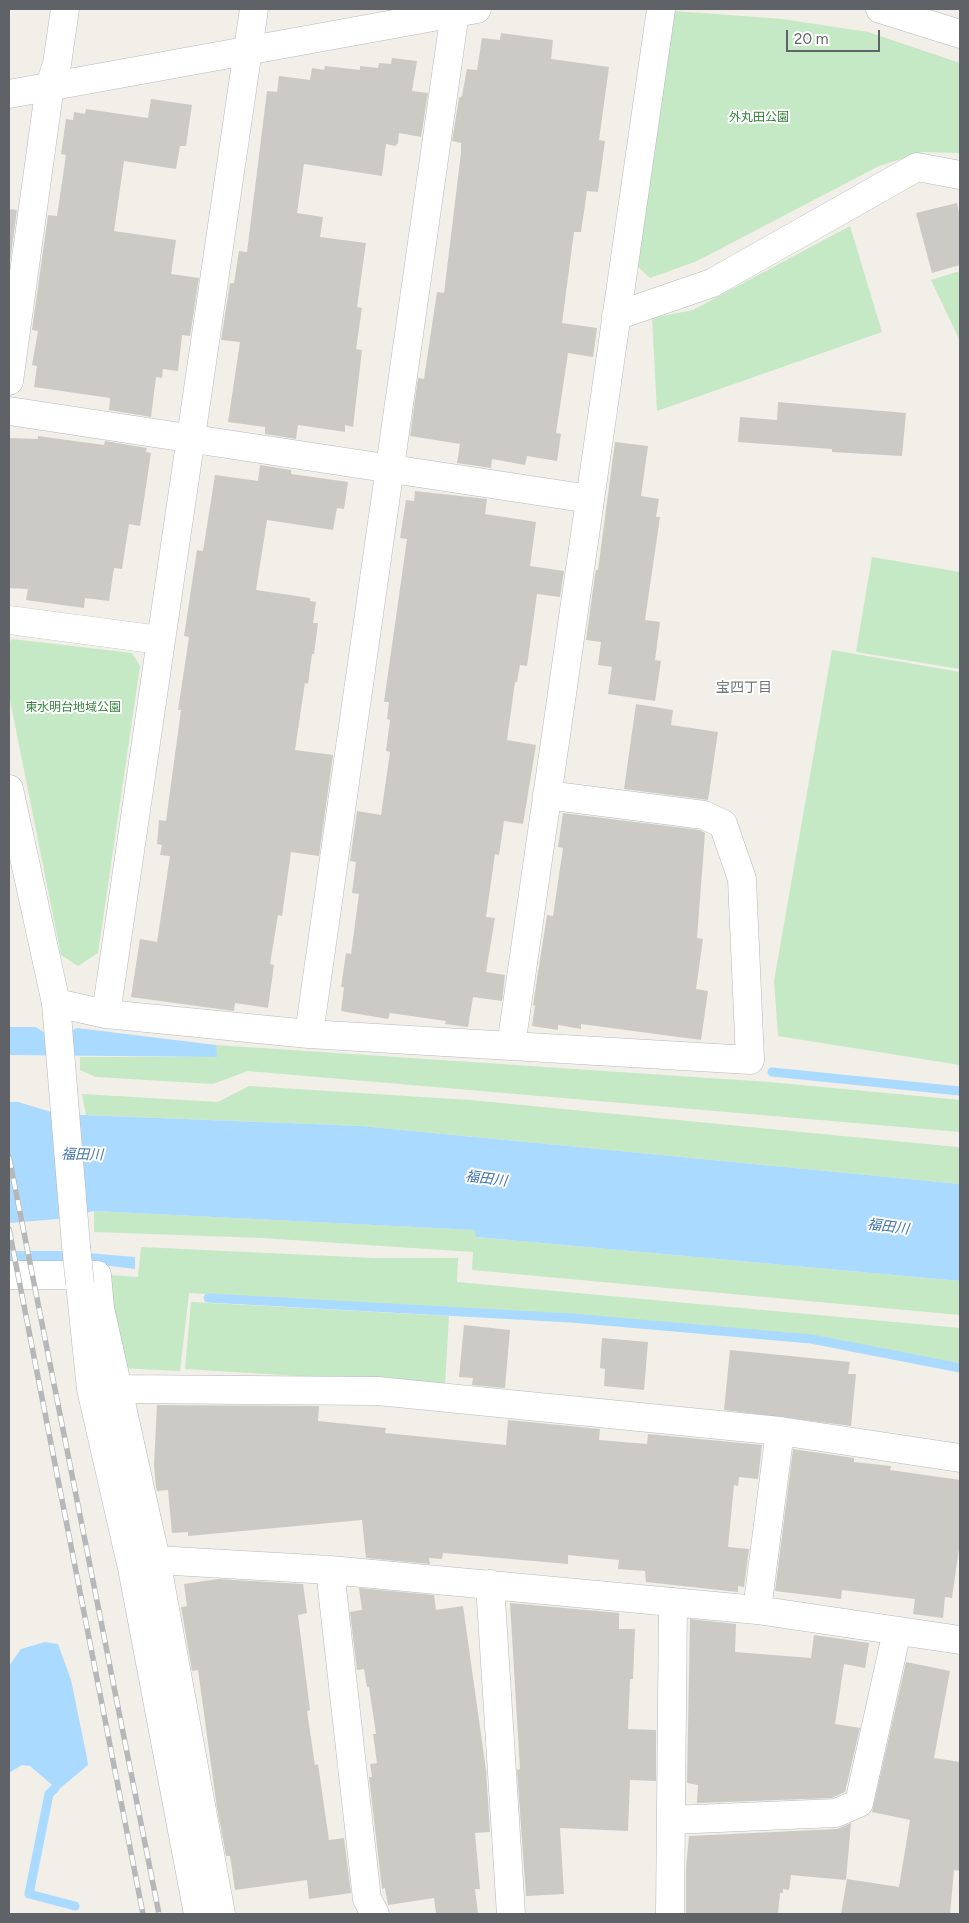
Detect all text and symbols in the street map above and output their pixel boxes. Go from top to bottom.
scale bar [789,20,883,52]
text: 20 m [794,30,828,48]
park label: 外丸田公園 [729,110,789,124]
district label: 宝四丁目 [716,680,772,696]
park label: 東水明台地域公園 [25,700,121,714]
water label: 福田川 [61,1146,103,1164]
water label: 福田川 [464,1168,508,1190]
water label: 福田川 [866,1216,910,1238]

